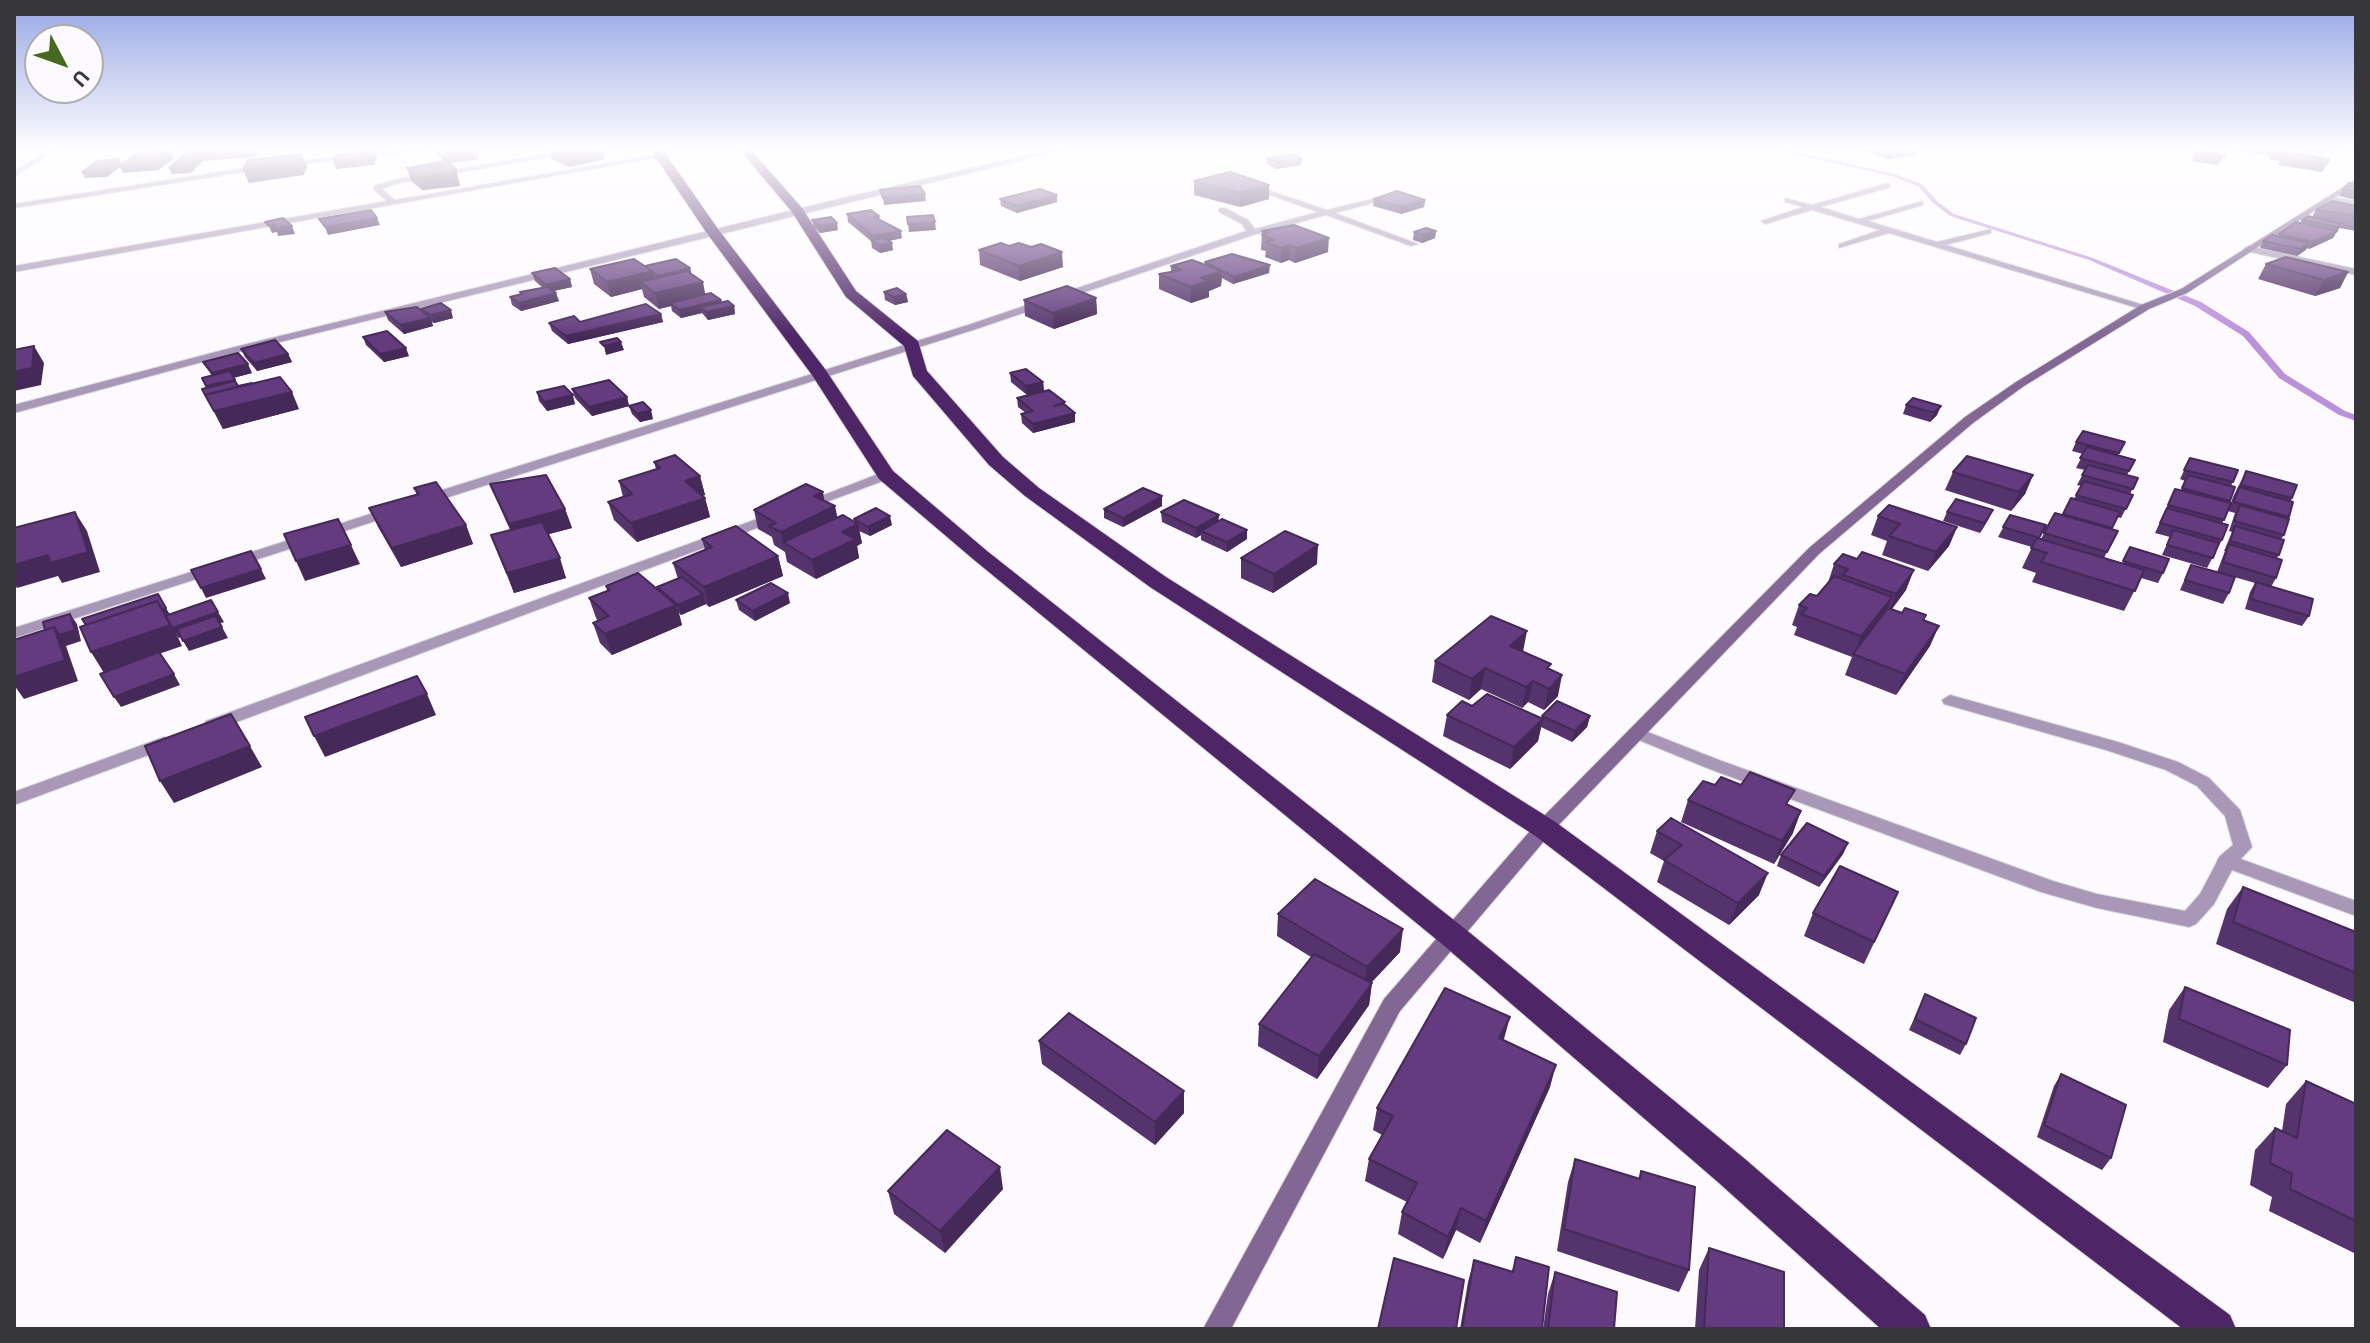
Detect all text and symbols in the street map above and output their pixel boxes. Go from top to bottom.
north arrow [24,24,104,104]
text: U [68,66,94,91]

